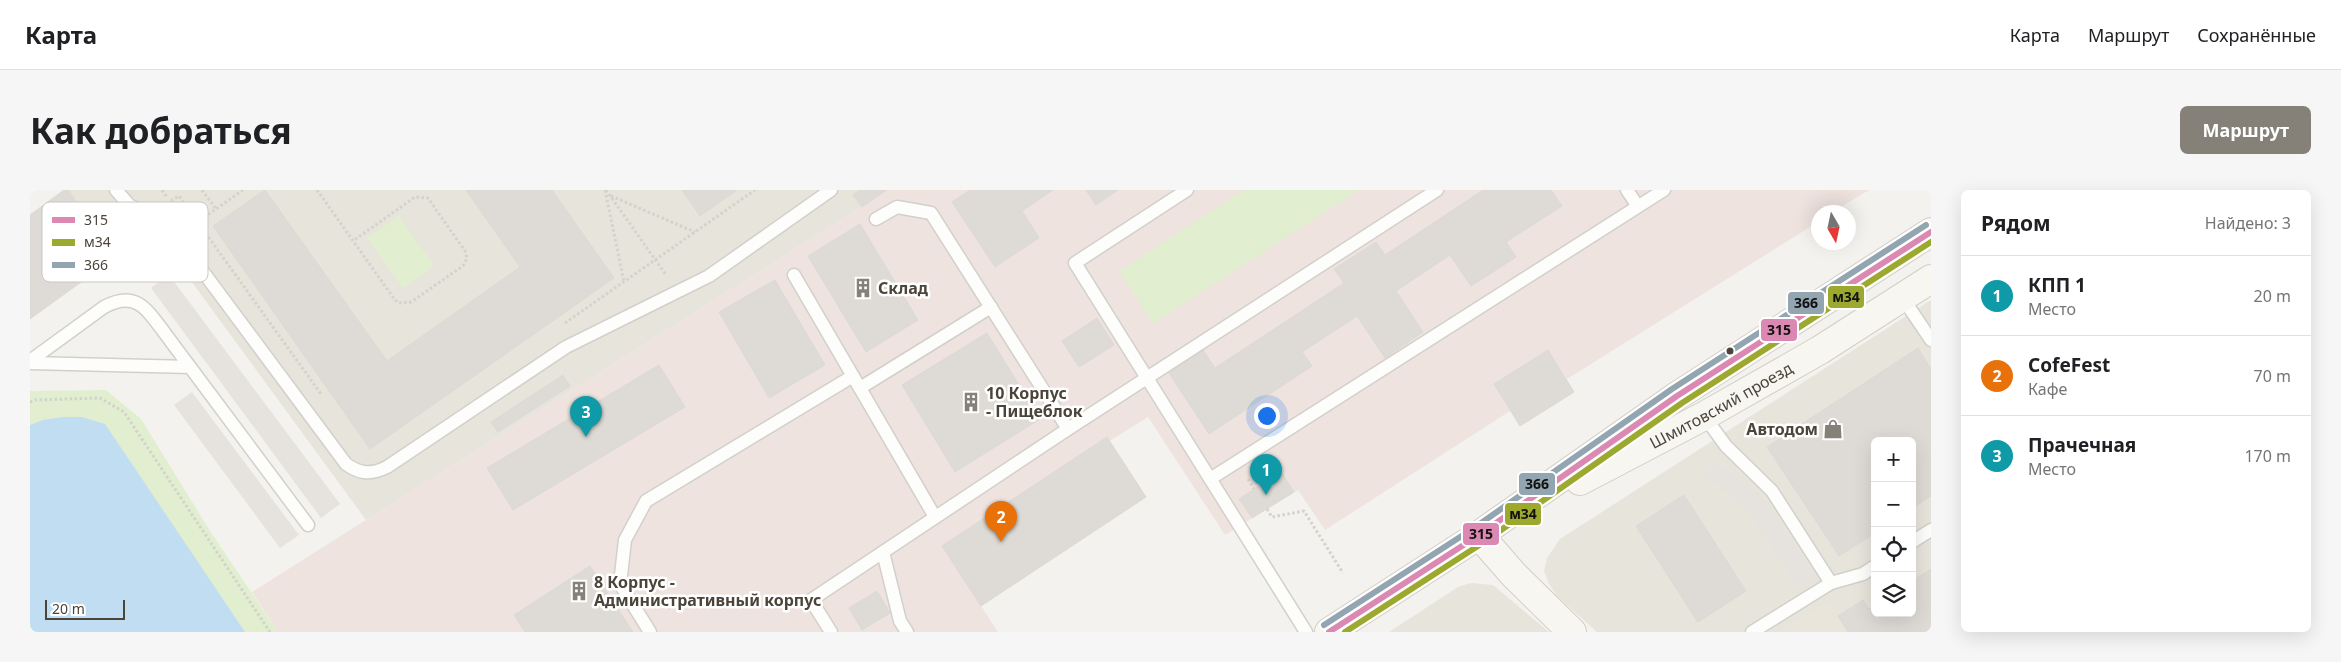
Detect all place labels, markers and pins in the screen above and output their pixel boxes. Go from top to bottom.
building icon: Склад [852,277,874,299]
place label: Склад [878,277,929,299]
unlabelled marker [1725,346,1735,356]
place label: 10 Корпус - Пищеблок [986,382,1083,422]
building icon: 10 Корпус - Пищеблок [960,391,982,413]
pin: 3 [570,396,602,437]
place label: Автодом [1746,418,1818,440]
shop icon: Автодом [1822,418,1844,440]
pin: 1 [1250,454,1282,495]
pin: 2 [985,501,1017,542]
place label: 8 Корпус - Административный корпус [594,571,821,611]
building icon: 8 Корпус - Административный корпус [568,580,590,602]

